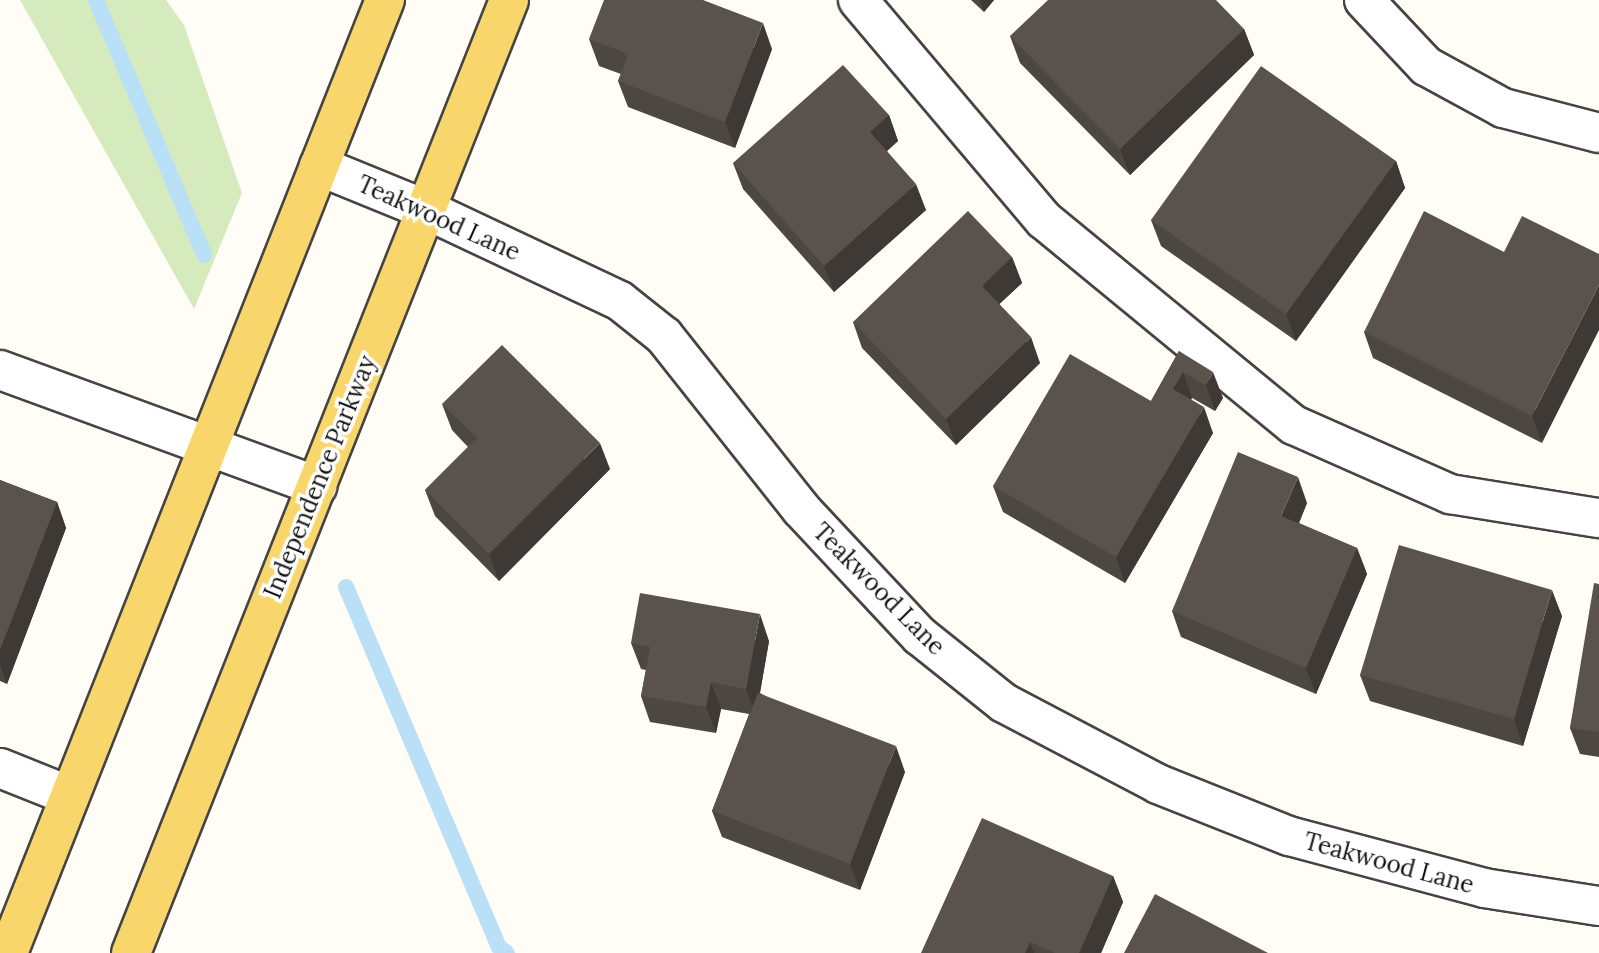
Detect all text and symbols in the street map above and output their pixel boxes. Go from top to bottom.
street label: Teakwood Lane [353,169,525,267]
street label: Independence Parkway [258,351,382,603]
street label: Teakwood Lane [807,517,951,661]
street label: Teakwood Lane [1301,827,1477,899]

